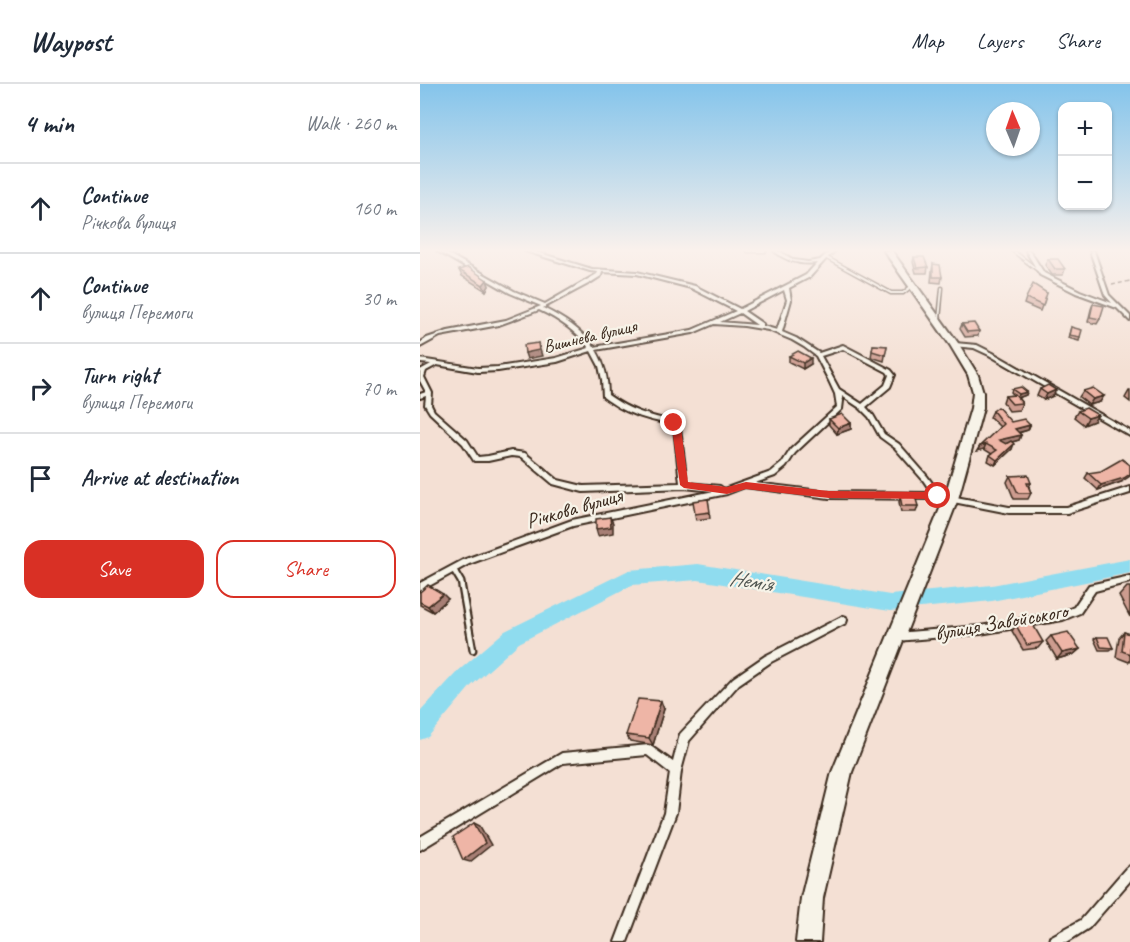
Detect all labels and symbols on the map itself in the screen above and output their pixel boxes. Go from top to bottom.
north arrow [986,102,1040,156]
street label: Вишнева вулиця [541,314,640,357]
route end [660,409,686,435]
street label: Річкова вулиця [523,482,626,534]
route start [924,482,950,508]
water label: Немія [727,564,777,599]
street label: вулиця Завойського [933,597,1072,646]

